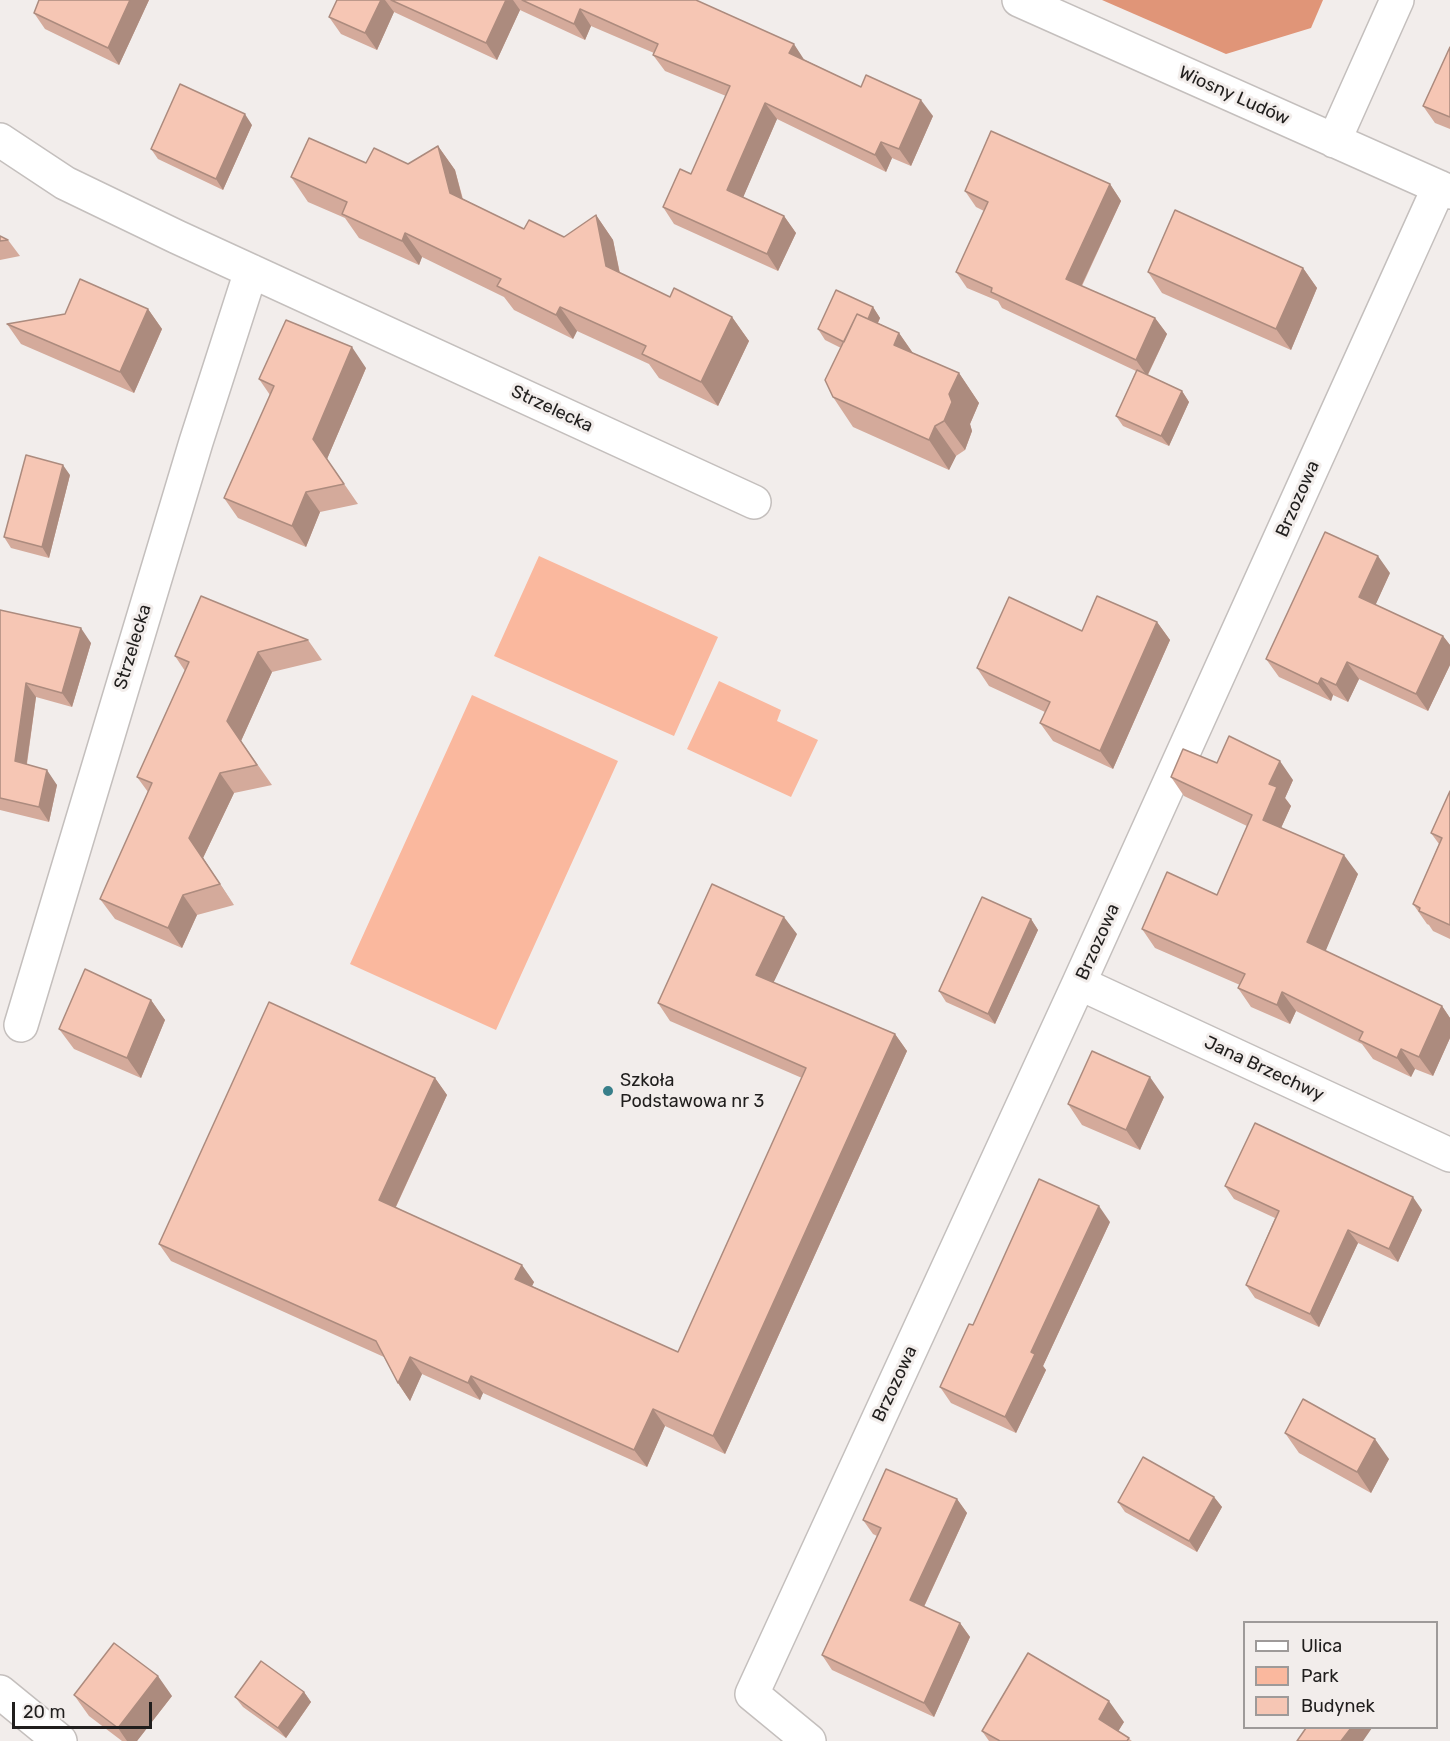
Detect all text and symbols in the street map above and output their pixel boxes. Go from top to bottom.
street label: Wiosny Ludów [1175,62,1293,130]
street label: Strzelecka [508,381,596,437]
street label: Brzozowa [1272,457,1324,541]
street label: Strzelecka [110,602,156,692]
street label: Brzozowa [1072,900,1124,984]
street label: Jana Brzechwy [1201,1032,1327,1106]
place label: Szkoła Podstawowa nr 3 [620,1070,764,1112]
marker: Szkoła Podstawowa nr 3 [601,1084,615,1098]
street label: Brzozowa [868,1343,922,1425]
legend [1243,1621,1438,1729]
text: Ulica [1301,1635,1342,1657]
text: Park [1301,1665,1338,1687]
scale bar [15,1690,154,1728]
text: Budynek [1301,1695,1375,1717]
text: 20 m [23,1701,65,1723]

